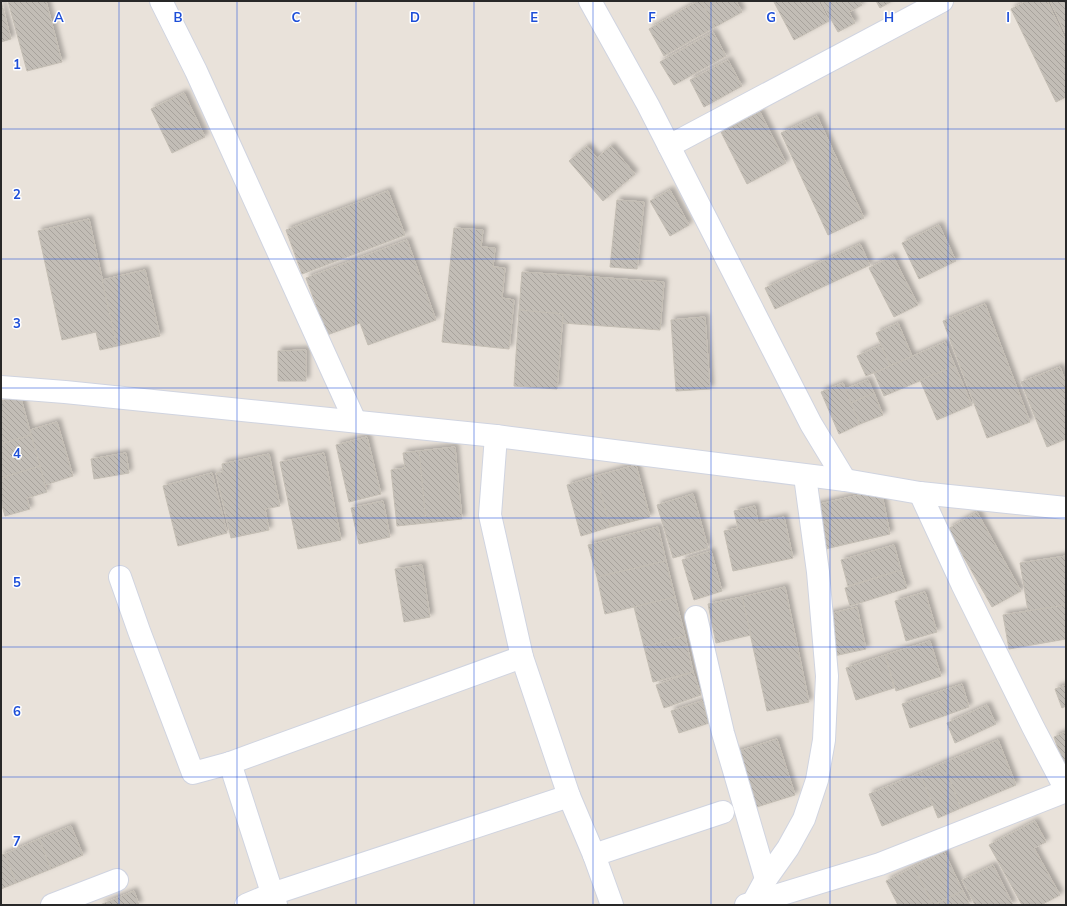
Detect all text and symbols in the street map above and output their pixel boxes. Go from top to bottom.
text: A [54,9,64,25]
text: B [174,9,183,25]
text: C [292,9,301,25]
text: D [410,9,420,25]
text: E [530,9,538,25]
text: F [648,9,656,25]
text: G [766,9,776,25]
text: H [884,9,894,25]
text: I [1006,9,1010,25]
text: 1 [13,56,21,72]
text: 2 [13,186,21,202]
text: 3 [13,315,21,331]
text: 4 [13,445,21,461]
text: 5 [13,574,21,590]
text: 6 [13,703,21,719]
text: 7 [13,833,21,849]

